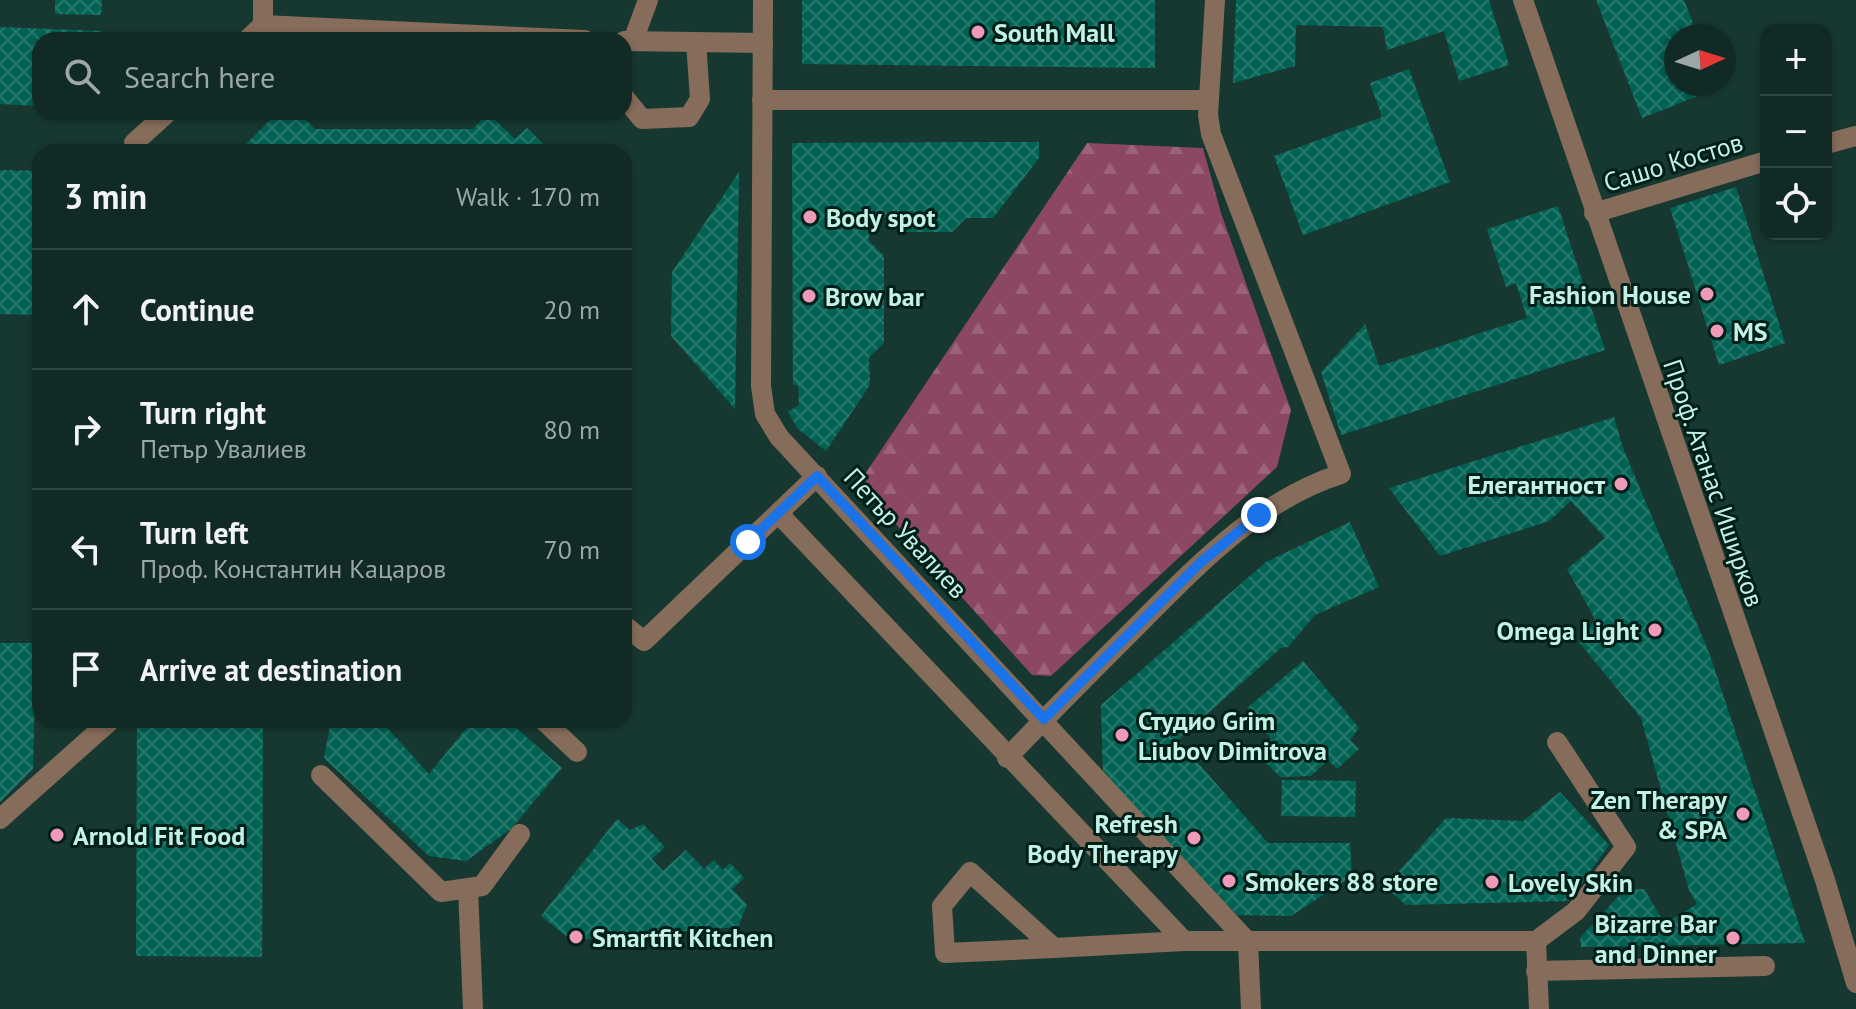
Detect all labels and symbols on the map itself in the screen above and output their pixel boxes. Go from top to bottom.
place label: South Mall [994,16,1115,49]
marker: South Mall [969,23,987,41]
north arrow [1664,24,1736,96]
street label: Сашо Костов [1599,125,1747,199]
place label: Body spot [826,201,935,234]
marker: Body spot [801,208,819,226]
place label: Fashion House [1529,278,1691,311]
place label: Brow bar [825,280,925,313]
marker: Fashion House [1698,285,1716,303]
marker: Brow bar [800,287,818,305]
place label: MS [1733,315,1768,348]
marker: MS [1708,322,1726,340]
street label: Проф. Атанас Иширков [1656,355,1772,611]
street label: Петър Увалиев [837,461,975,605]
place label: Елегантност [1467,468,1605,501]
marker: Елегантност [1612,475,1630,493]
route end [1241,497,1277,533]
route start [730,524,766,560]
place label: Omega Light [1497,614,1639,647]
marker: Omega Light [1646,621,1664,639]
place label: Студио Grim Liubov Dimitrova [1138,704,1327,767]
marker: Студио Grim Liubov Dimitrova [1113,726,1131,744]
place label: Zen Therapy & SPA [1591,783,1728,846]
marker: Zen Therapy & SPA [1734,805,1752,823]
place label: Refresh Body Therapy [1027,807,1179,870]
place label: Arnold Fit Food [73,819,245,852]
marker: Arnold Fit Food [48,826,66,844]
marker: Refresh Body Therapy [1185,829,1203,847]
place label: Smokers 88 store [1245,865,1438,898]
place label: Lovely Skin [1508,866,1633,899]
marker: Smokers 88 store [1220,872,1238,890]
marker: Lovely Skin [1483,873,1501,891]
place label: Bizarre Bar and Dinner [1594,907,1718,970]
place label: Smartfit Kitchen [592,921,773,954]
marker: Smartfit Kitchen [567,928,585,946]
marker: Bizarre Bar and Dinner [1724,929,1742,947]

